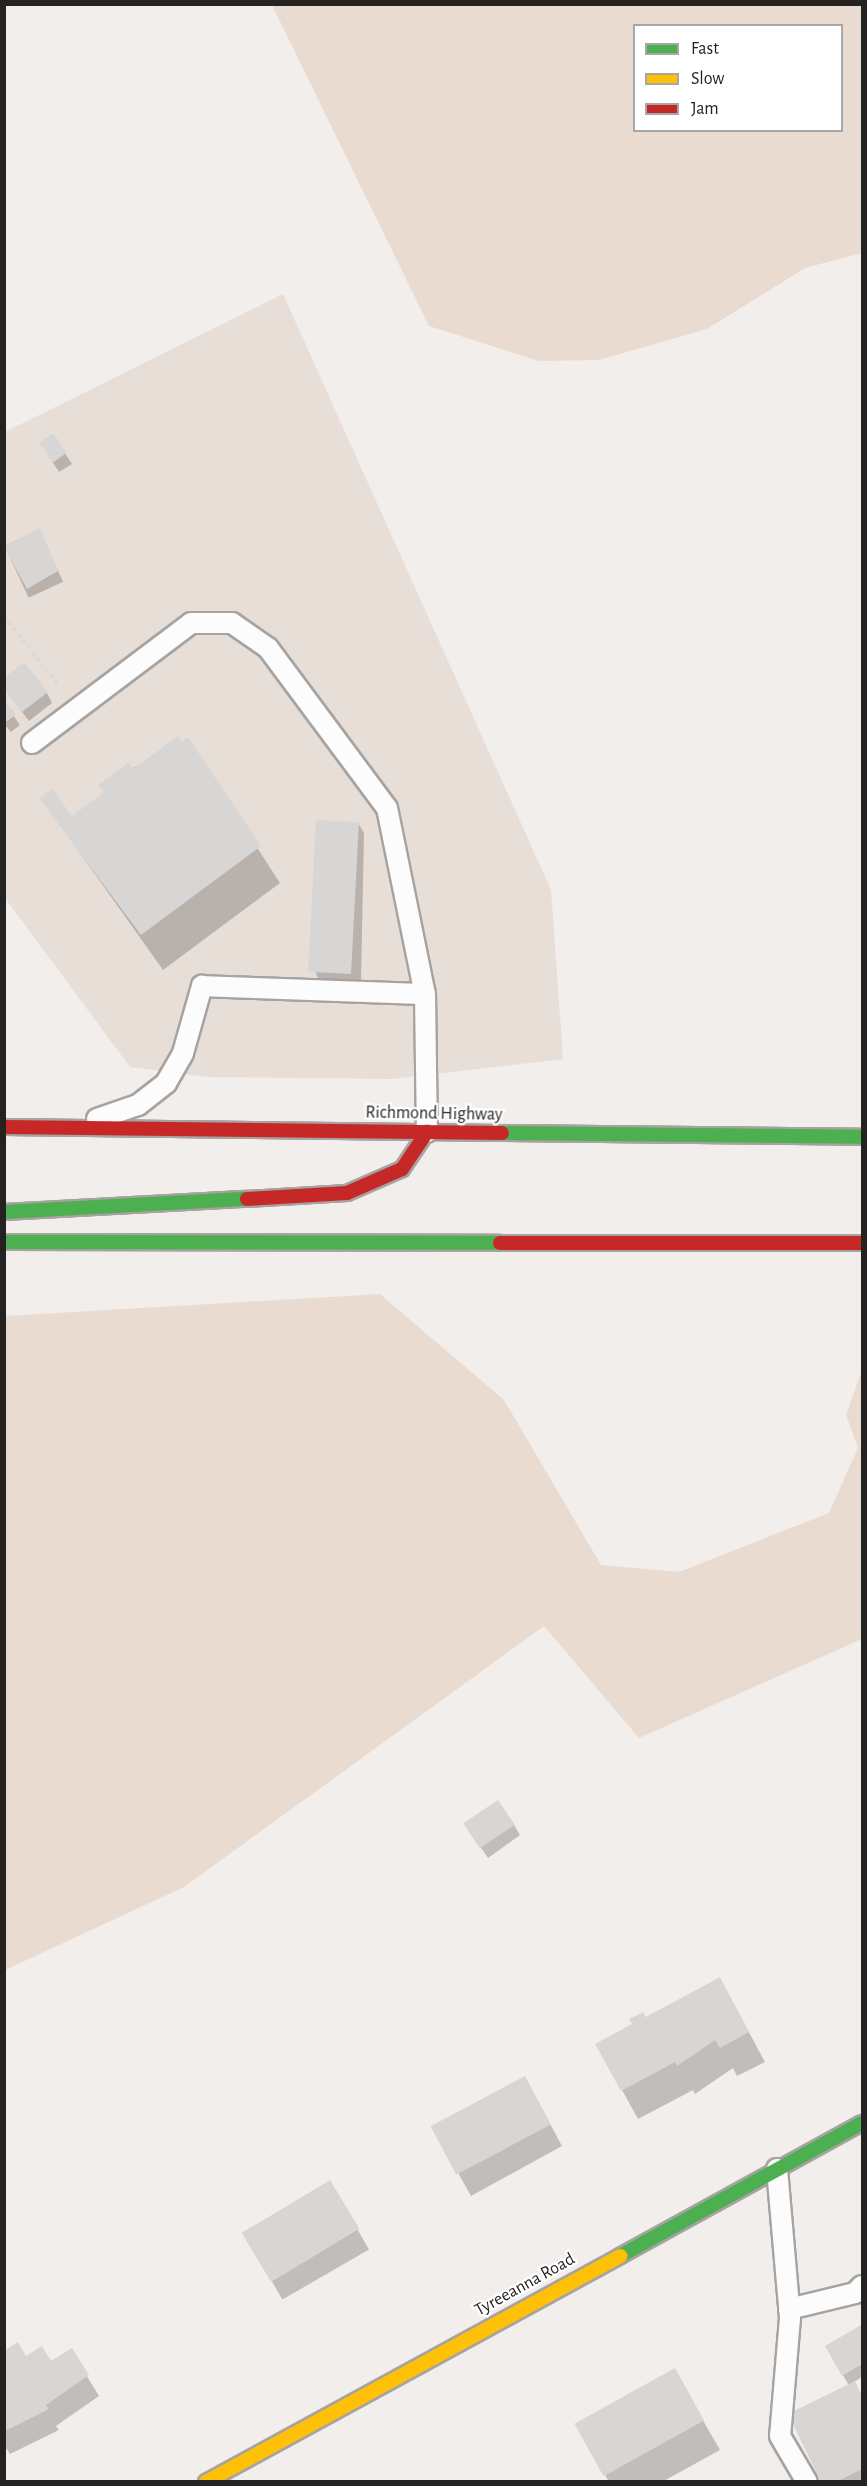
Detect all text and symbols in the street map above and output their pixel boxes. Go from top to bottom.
legend [633,24,843,132]
text: Fast [691,40,719,58]
text: Slow [691,70,724,88]
text: Jam [691,100,719,118]
street label: Richmond Highway [365,1102,503,1126]
street label: Tyreeanna Road [471,2249,579,2321]

